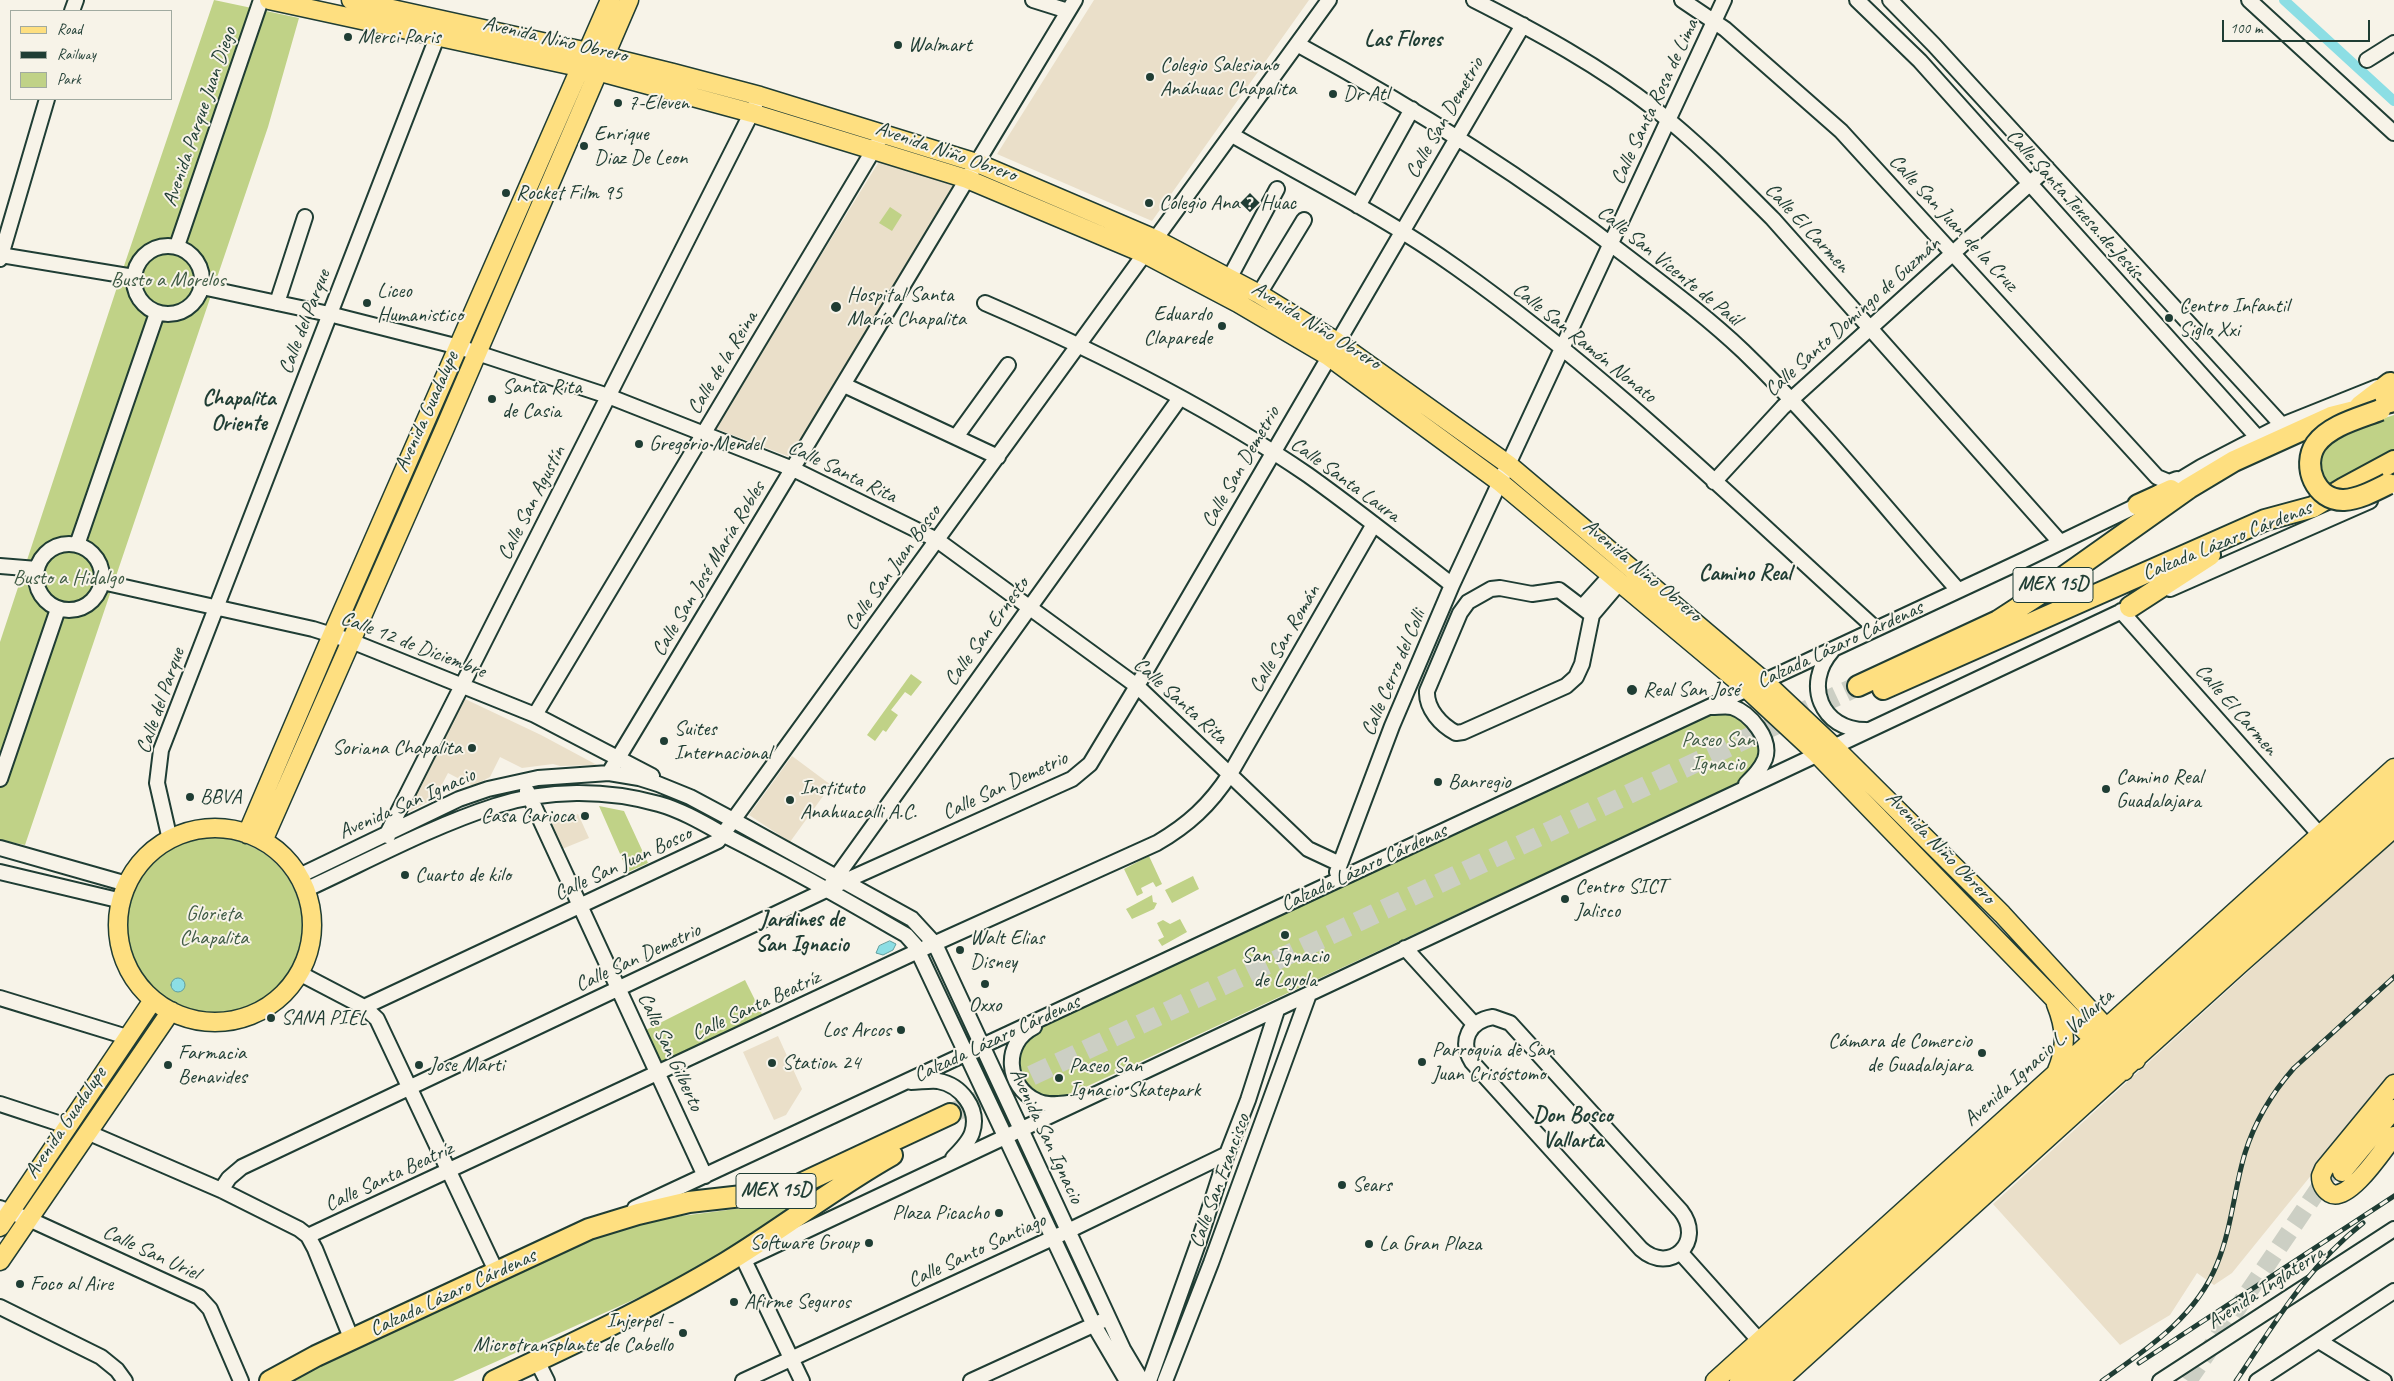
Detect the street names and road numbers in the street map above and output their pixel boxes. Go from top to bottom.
street label: Avenida Niño Obrero [480,11,630,69]
street label: Calle Santa Rosa de Lima [1606,15,1704,189]
street label: Avenida Parque Juan Diego [158,24,242,210]
street label: Calle San Demetrio [1400,53,1490,183]
street label: Avenida Niño Obrero [872,116,1020,188]
street label: Calle Santa Teresa de Jesús [2000,124,2148,284]
street label: Calle San Juan de la Cruz [1883,149,2023,297]
street label: Calle El Carmen [1759,178,1855,278]
street label: Calle San Vicente de Paúl [1592,200,1746,332]
street label: Calle Santo Domingo de Guzmán [1760,231,1946,403]
street label: Calle del Parque [274,266,336,378]
street label: Avenida Niño Obrero [1247,276,1385,376]
street label: Calle San Ramón Nonato [1507,277,1661,409]
street label: Calle de la Reina [682,307,764,419]
street label: Avenida Guadalupe [389,348,465,476]
street label: Calle San Demetrio [1196,402,1286,532]
street label: Calle Santa Laura [1285,432,1405,528]
street label: Calle Santa Rita [784,435,900,509]
street label: Calle San Agustín [492,442,572,564]
street label: Calle San José María Robles [647,477,771,661]
street label: Calzada Lázaro Cárdenas [2139,496,2315,586]
street label: Calle San Juan Bosco [839,500,947,636]
street label: Avenida Niño Obrero [1577,514,1707,628]
road number: MEX 15D [2013,568,2093,602]
street label: Calle San Ernesto [939,573,1035,691]
street label: Calle San Román [1244,580,1326,698]
street label: Calzada Lázaro Cárdenas [1753,595,1927,695]
street label: Calle 12 de Diciembre [337,606,489,684]
street label: Calle Cerro del Colli [1356,606,1432,740]
street label: Calle del Parque [131,645,191,757]
street label: Calle Santa Rita [1128,652,1232,750]
street label: Calle El Carmen [2189,659,2283,761]
street label: Calle San Demetrio [938,746,1072,826]
street label: Avenida San Ignacio [335,763,479,845]
street label: Avenida Niño Obrero [1880,786,2000,910]
street label: Calzada Lázaro Cárdenas [1277,818,1451,918]
street label: Calle San Juan Bosco [550,821,696,907]
street label: Calle San Demetrio [571,918,705,998]
street label: Calle Santa Beatríz [688,965,824,1047]
street label: Avenida Ignacio L. Vallarta [1959,984,2119,1132]
street label: Calle San Gilberto [632,989,708,1115]
street label: Calzada Lázaro Cárdenas [910,989,1084,1089]
street label: Avenida Guadalupe [20,1063,112,1183]
street label: Avenida San Ignacio [1004,1064,1088,1208]
street label: Calle San Francisco [1184,1110,1256,1252]
street label: Calle Santa Beatríz [321,1136,457,1218]
road number: MEX 15D [736,1174,816,1208]
street label: Calle Santo Santiago [904,1208,1050,1294]
street label: Calle San Uriel [99,1220,203,1286]
street label: Avenida Inglaterra [2203,1241,2329,1335]
street label: Calzada Lázaro Cárdenas [366,1243,540,1343]

